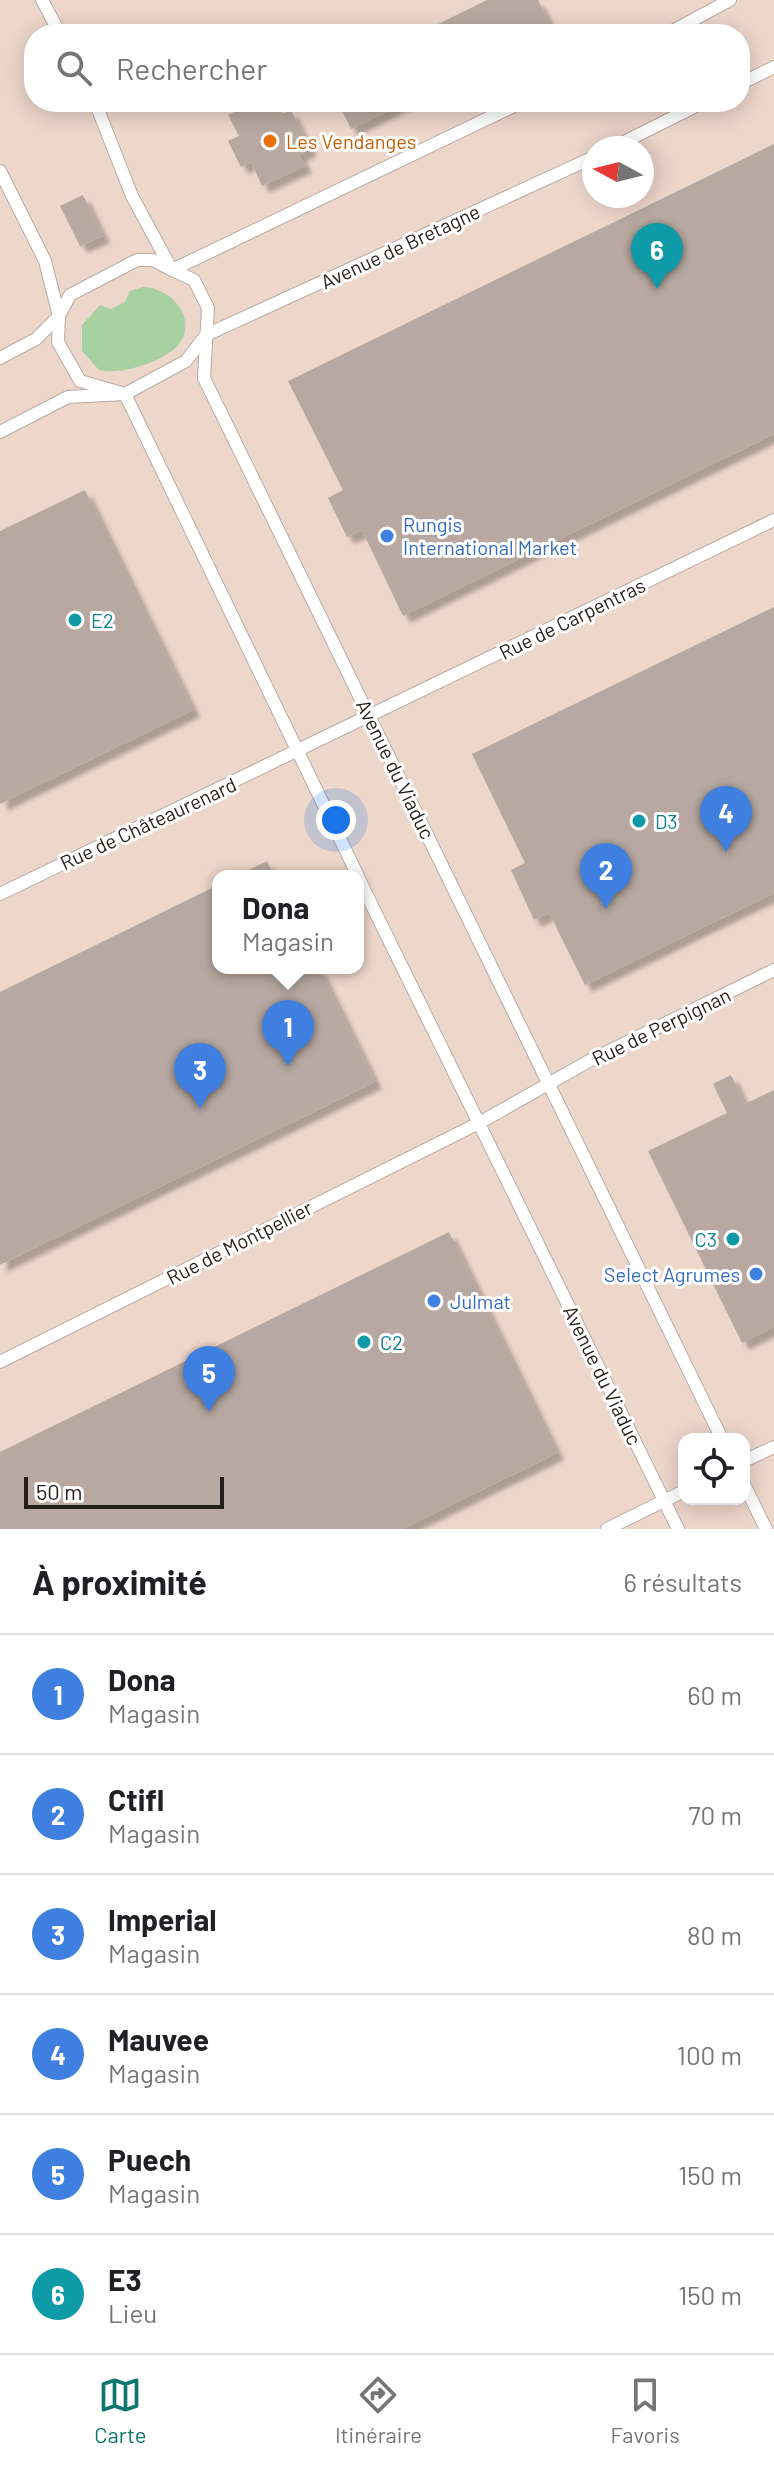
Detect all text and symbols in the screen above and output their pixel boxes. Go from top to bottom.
search box [24,24,750,112]
icon: search [52,46,96,90]
text: Rechercher [116,50,267,86]
place label: Les Vendanges [286,129,416,153]
marker: Les Vendanges [261,132,279,150]
north arrow [582,136,654,208]
street label: Avenue de Bretagne [317,199,483,293]
pin: 6 [631,223,683,289]
place label: Rungis International Market [403,512,577,559]
marker: Rungis International Market [378,527,396,545]
street label: Rue de Carpentras [495,572,649,664]
place label: E2 [91,608,114,632]
marker: E2 [66,611,84,629]
street label: Avenue du Viaduc [352,695,440,843]
street label: Rue de Châteaurenard [56,772,240,874]
pin: 4 [700,786,752,852]
your location [316,800,356,840]
place label: D3 [655,809,678,833]
marker: D3 [630,812,648,830]
pin: 2 [580,843,632,909]
popup [212,870,364,974]
text: Dona [242,889,309,925]
text: Magasin [242,925,334,956]
street label: Rue de Perpignan [588,982,734,1070]
pin: 1 [262,1000,314,1066]
pin: 3 [174,1043,226,1109]
street label: Rue de Montpellier [162,1195,316,1289]
place label: C3 [695,1227,717,1251]
marker: C3 [724,1230,742,1248]
place label: Select Agrumes [604,1262,740,1286]
marker: Select Agrumes [747,1265,765,1283]
place label: Julmat [450,1289,511,1313]
marker: Julmat [425,1292,443,1310]
street label: Avenue du Viaduc [559,1301,647,1449]
place label: C2 [380,1330,403,1354]
marker: C2 [355,1333,373,1351]
pin: 5 [183,1346,235,1412]
map controls [678,1433,750,1505]
button: locate [678,1433,750,1505]
scale bar [24,1473,224,1509]
text: 50 m [36,1478,82,1504]
text: À proximité [32,1561,207,1602]
text: 6 résultats [623,1566,742,1597]
text: Dona [108,1661,176,1697]
text: 1 [53,1679,63,1710]
text: 60 m [687,1679,742,1710]
text: Magasin [108,1697,200,1728]
text: Ctifl [108,1781,164,1817]
text: 2 [51,1799,65,1830]
text: 70 m [688,1799,742,1830]
text: Magasin [108,1817,200,1848]
text: Imperial [108,1901,217,1937]
text: 3 [51,1919,65,1950]
text: 80 m [687,1919,742,1950]
text: Magasin [108,1937,200,1968]
text: Mauvee [108,2021,209,2057]
text: 4 [50,2039,66,2070]
text: 100 m [677,2039,742,2070]
text: Magasin [108,2057,200,2088]
text: Puech [108,2141,191,2177]
text: 5 [51,2159,65,2190]
text: 150 m [678,2159,742,2190]
text: Magasin [108,2177,200,2208]
text: E3 [108,2261,142,2297]
text: 6 [51,2279,65,2310]
text: 150 m [678,2279,742,2310]
text: Lieu [108,2297,157,2328]
tab: Carte [94,2373,146,2447]
tab: Itinéraire [335,2373,422,2447]
tab: Favoris [611,2373,680,2447]

